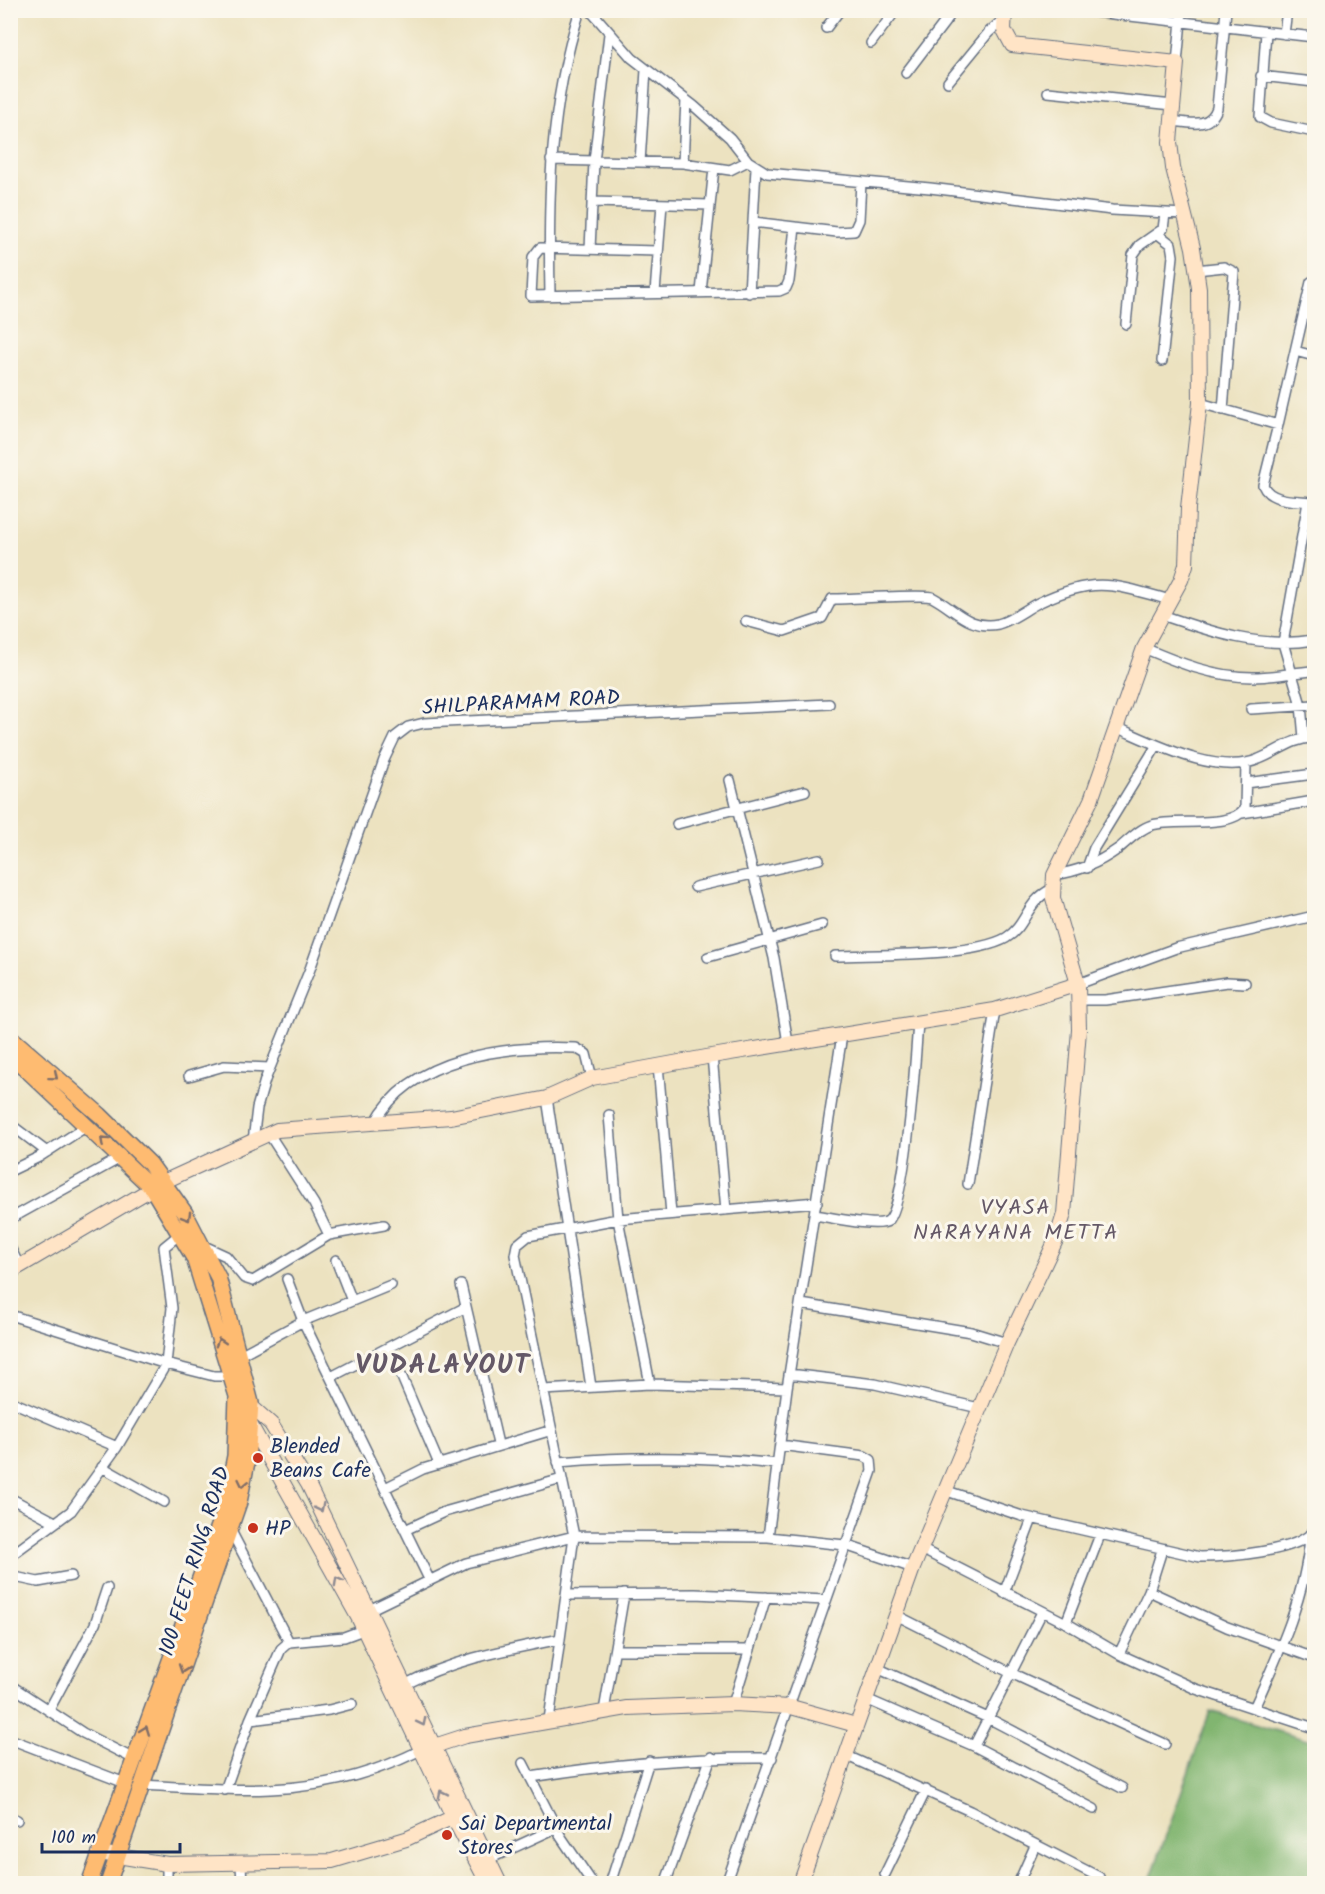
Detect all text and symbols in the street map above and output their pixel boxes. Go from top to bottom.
street label: SHILPARAMAM ROAD [421,682,621,725]
one-way arrow [47,1069,58,1080]
one-way arrow [100,1137,111,1148]
district label: VYASA NARAYANA METTA [913,1191,1119,1251]
one-way arrow [180,1211,191,1221]
one-way arrow [215,1337,227,1348]
district label: VUDALAYOUT [356,1344,531,1387]
place label: Blended Beans Cafe [270,1431,372,1488]
marker: Blended Beans Cafe [251,1451,265,1465]
street label: 100 FEET RING ROAD [151,1462,240,1660]
one-way arrow [237,1478,250,1488]
one-way arrow [312,1502,324,1513]
place label: HP [265,1513,291,1546]
marker: HP [246,1521,260,1535]
one-way arrow [334,1577,345,1587]
one-way arrow [177,1663,190,1674]
one-way arrow [415,1716,426,1726]
one-way arrow [137,1725,150,1736]
one-way arrow [437,1790,449,1801]
place label: Sai Departmental Stores [459,1808,612,1865]
scale bar [42,1816,180,1854]
text: 100 m [51,1824,96,1853]
marker: Sai Departmental Stores [440,1828,454,1842]

